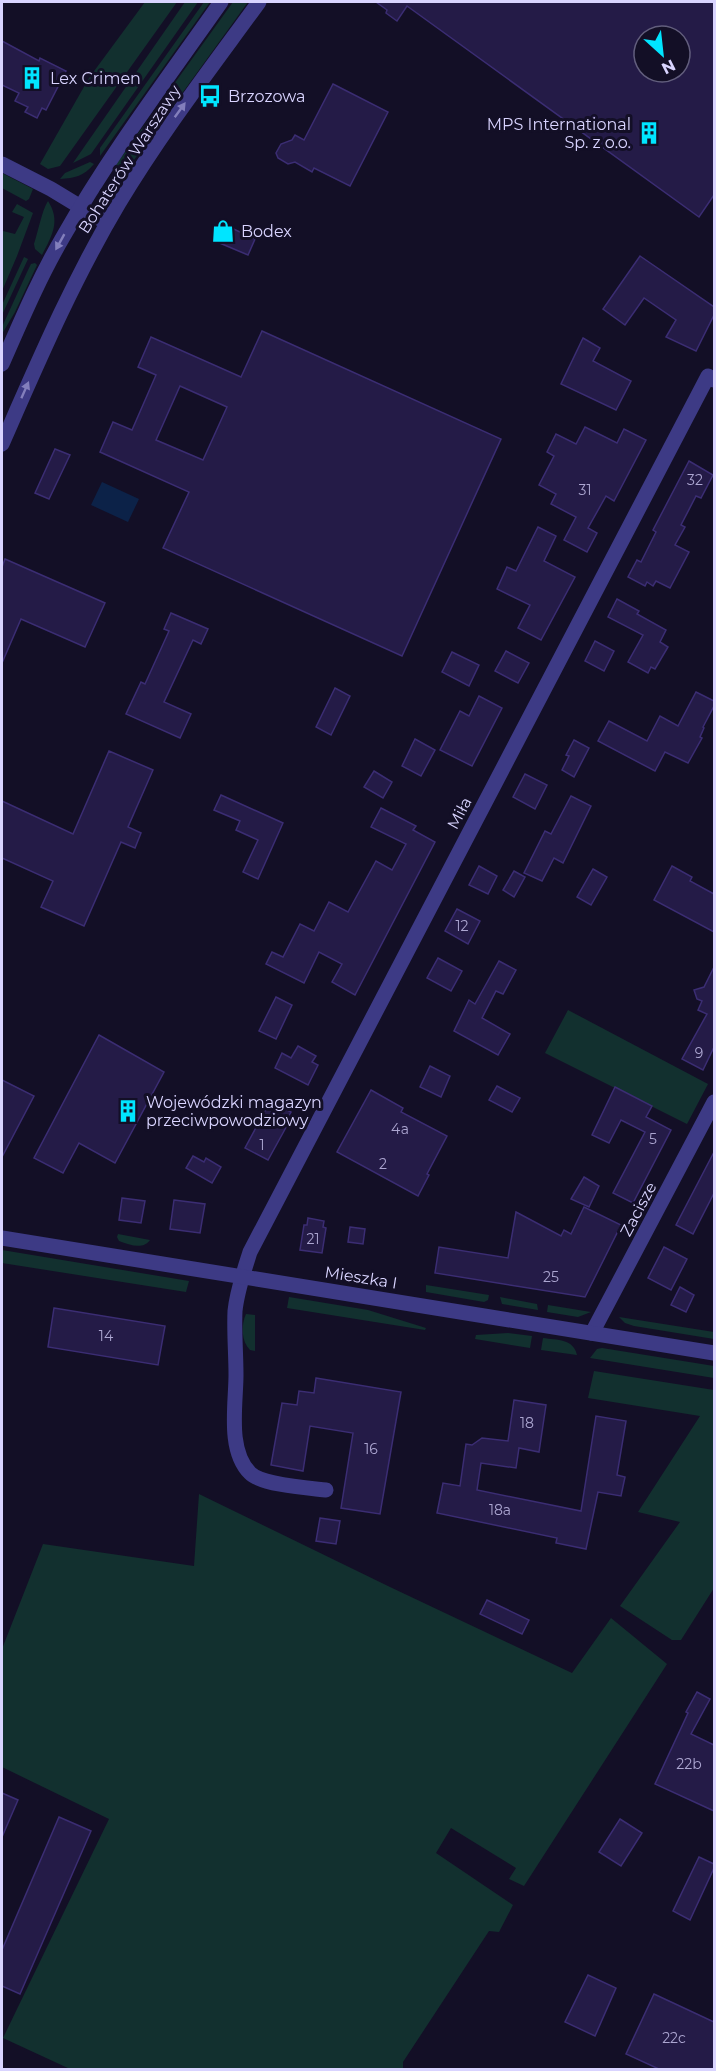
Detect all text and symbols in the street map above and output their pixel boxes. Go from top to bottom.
north arrow [632,24,692,84]
text: N [659,56,679,78]
building icon: Lex Crimen [19,65,45,91]
place label: Lex Crimen [50,69,141,88]
street label: Bohaterów Warszawy [74,81,185,237]
bus stop icon: Brzozowa [197,83,223,109]
place label: Brzozowa [228,87,305,106]
one-way arrow [174,103,186,118]
place label: MPS International Sp. z o.o. [487,115,631,152]
building icon: MPS International Sp. z o.o. [636,120,662,146]
shop icon: Bodex [210,218,236,244]
place label: Bodex [241,222,292,241]
one-way arrow [55,233,65,250]
one-way arrow [21,382,30,399]
house number: 32 [687,471,703,489]
house number: 31 [579,481,591,499]
street label: Miła [443,794,476,832]
house number: 12 [455,917,469,935]
house number: 9 [695,1044,703,1062]
place label: Wojewódzki magazyn przeciwpowodziowy [146,1093,322,1130]
building icon: Wojewódzki magazyn przeciwpowodziowy [115,1098,141,1124]
house number: 4a [391,1120,409,1138]
house number: 5 [649,1130,657,1148]
house number: 1 [259,1136,265,1154]
house number: 2 [379,1155,387,1173]
street label: Zacisze [616,1179,661,1240]
house number: 21 [306,1230,320,1248]
street label: Mieszka I [323,1262,399,1293]
house number: 25 [543,1268,559,1286]
house number: 14 [99,1327,114,1345]
house number: 18 [520,1414,534,1432]
house number: 16 [364,1440,378,1458]
house number: 18a [489,1501,511,1519]
house number: 22b [676,1755,702,1773]
house number: 22c [662,2029,686,2047]

